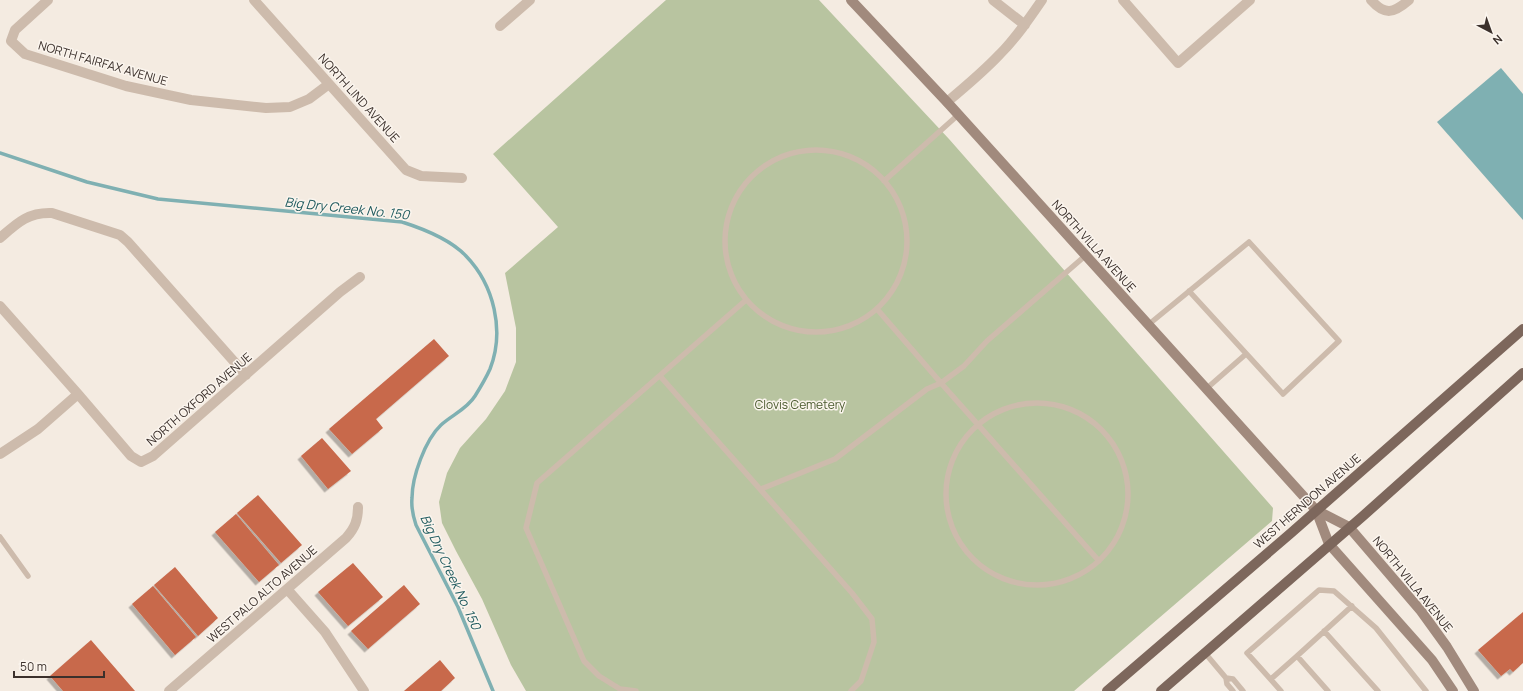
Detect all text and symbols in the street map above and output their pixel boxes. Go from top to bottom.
north arrow [1471,12,1511,52]
text: N [1490,32,1506,48]
street label: NORTH FAIRFAX AVENUE [36,36,170,90]
street label: NORTH LIND AVENUE [314,50,404,146]
water label: Big Dry Creek No. 150 [284,193,411,224]
street label: NORTH VILLA AVENUE [1048,196,1140,296]
street label: NORTH OXFORD AVENUE [143,348,256,450]
park label: Clovis Cemetery [755,396,846,413]
street label: WEST HERNDON AVENUE [1250,450,1364,552]
water label: Big Dry Creek No. 150 [416,512,486,633]
street label: NORTH VILLA AVENUE [1369,532,1457,636]
street label: WEST PALO ALTO AVENUE [203,541,321,647]
scale bar [14,653,104,679]
text: 50 m [20,658,47,675]

